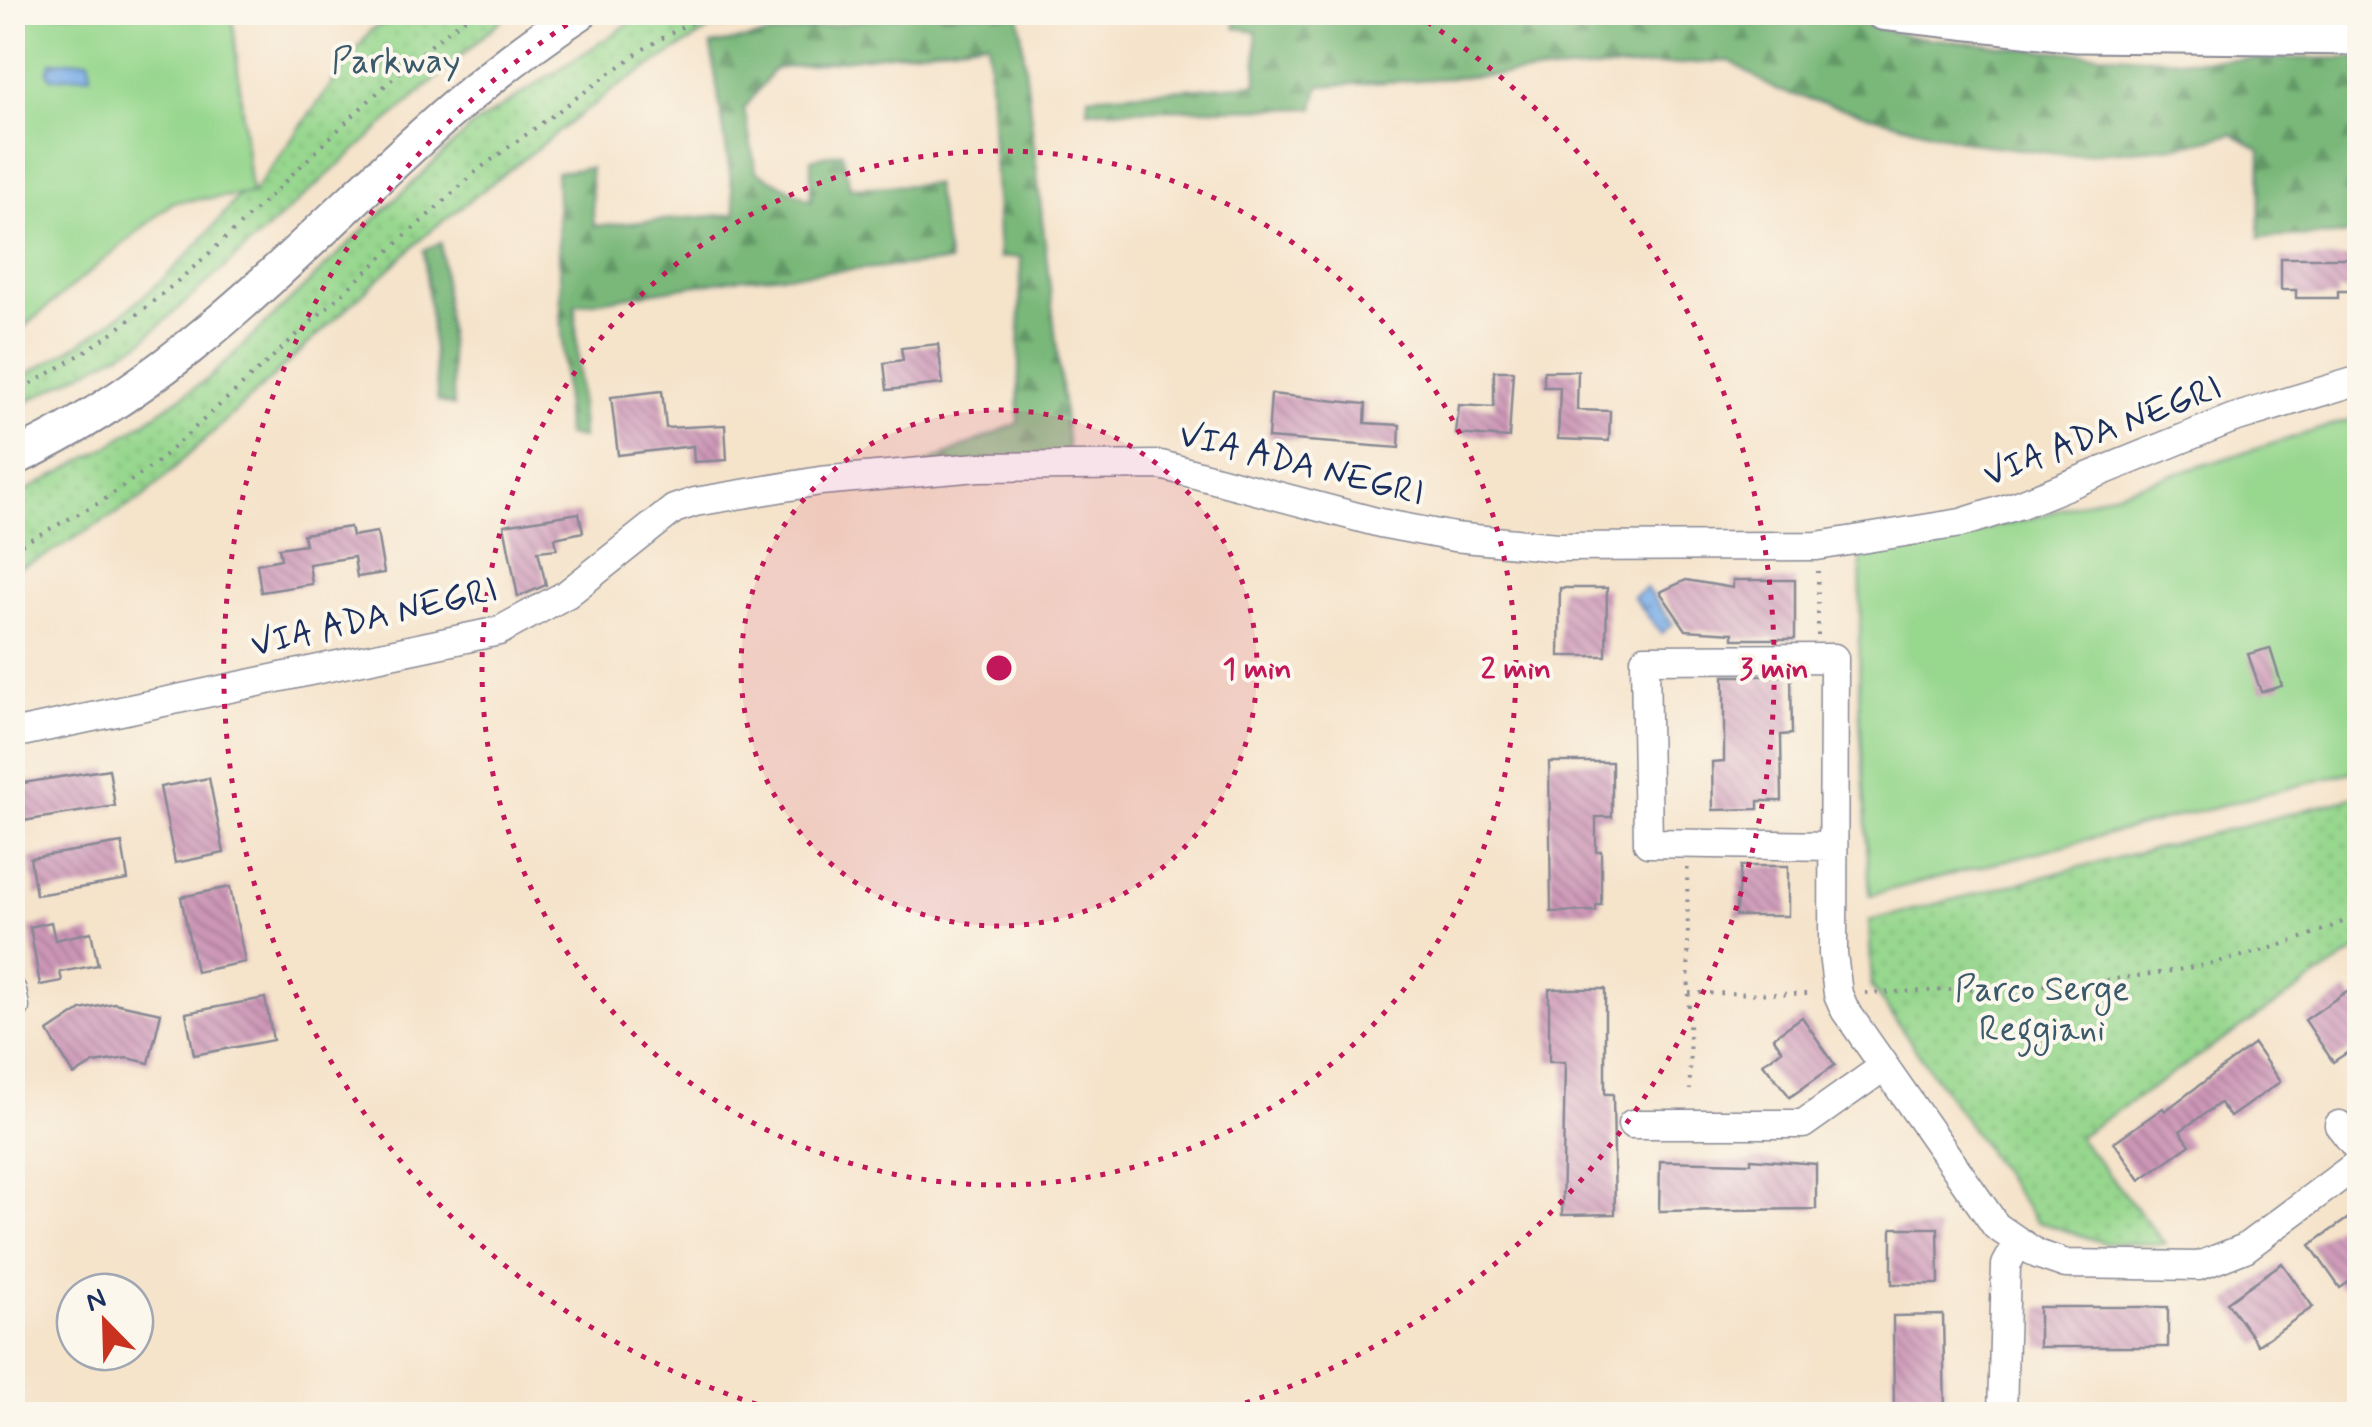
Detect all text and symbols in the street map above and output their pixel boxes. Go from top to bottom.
park label: Parkway [332,39,460,85]
street label: VIA ADA NEGRI [1977,365,2228,498]
street label: VIA ADA NEGRI [1174,412,1429,518]
street label: VIA ADA NEGRI [247,567,502,669]
centre of rings [981,650,1017,686]
text: 1 min [1222,650,1292,689]
text: 2 min [1481,650,1551,689]
text: 3 min [1739,650,1809,689]
park label: Parco Serge Reggiani [1955,967,2129,1057]
north arrow [55,1272,155,1372]
text: N [80,1281,112,1322]

